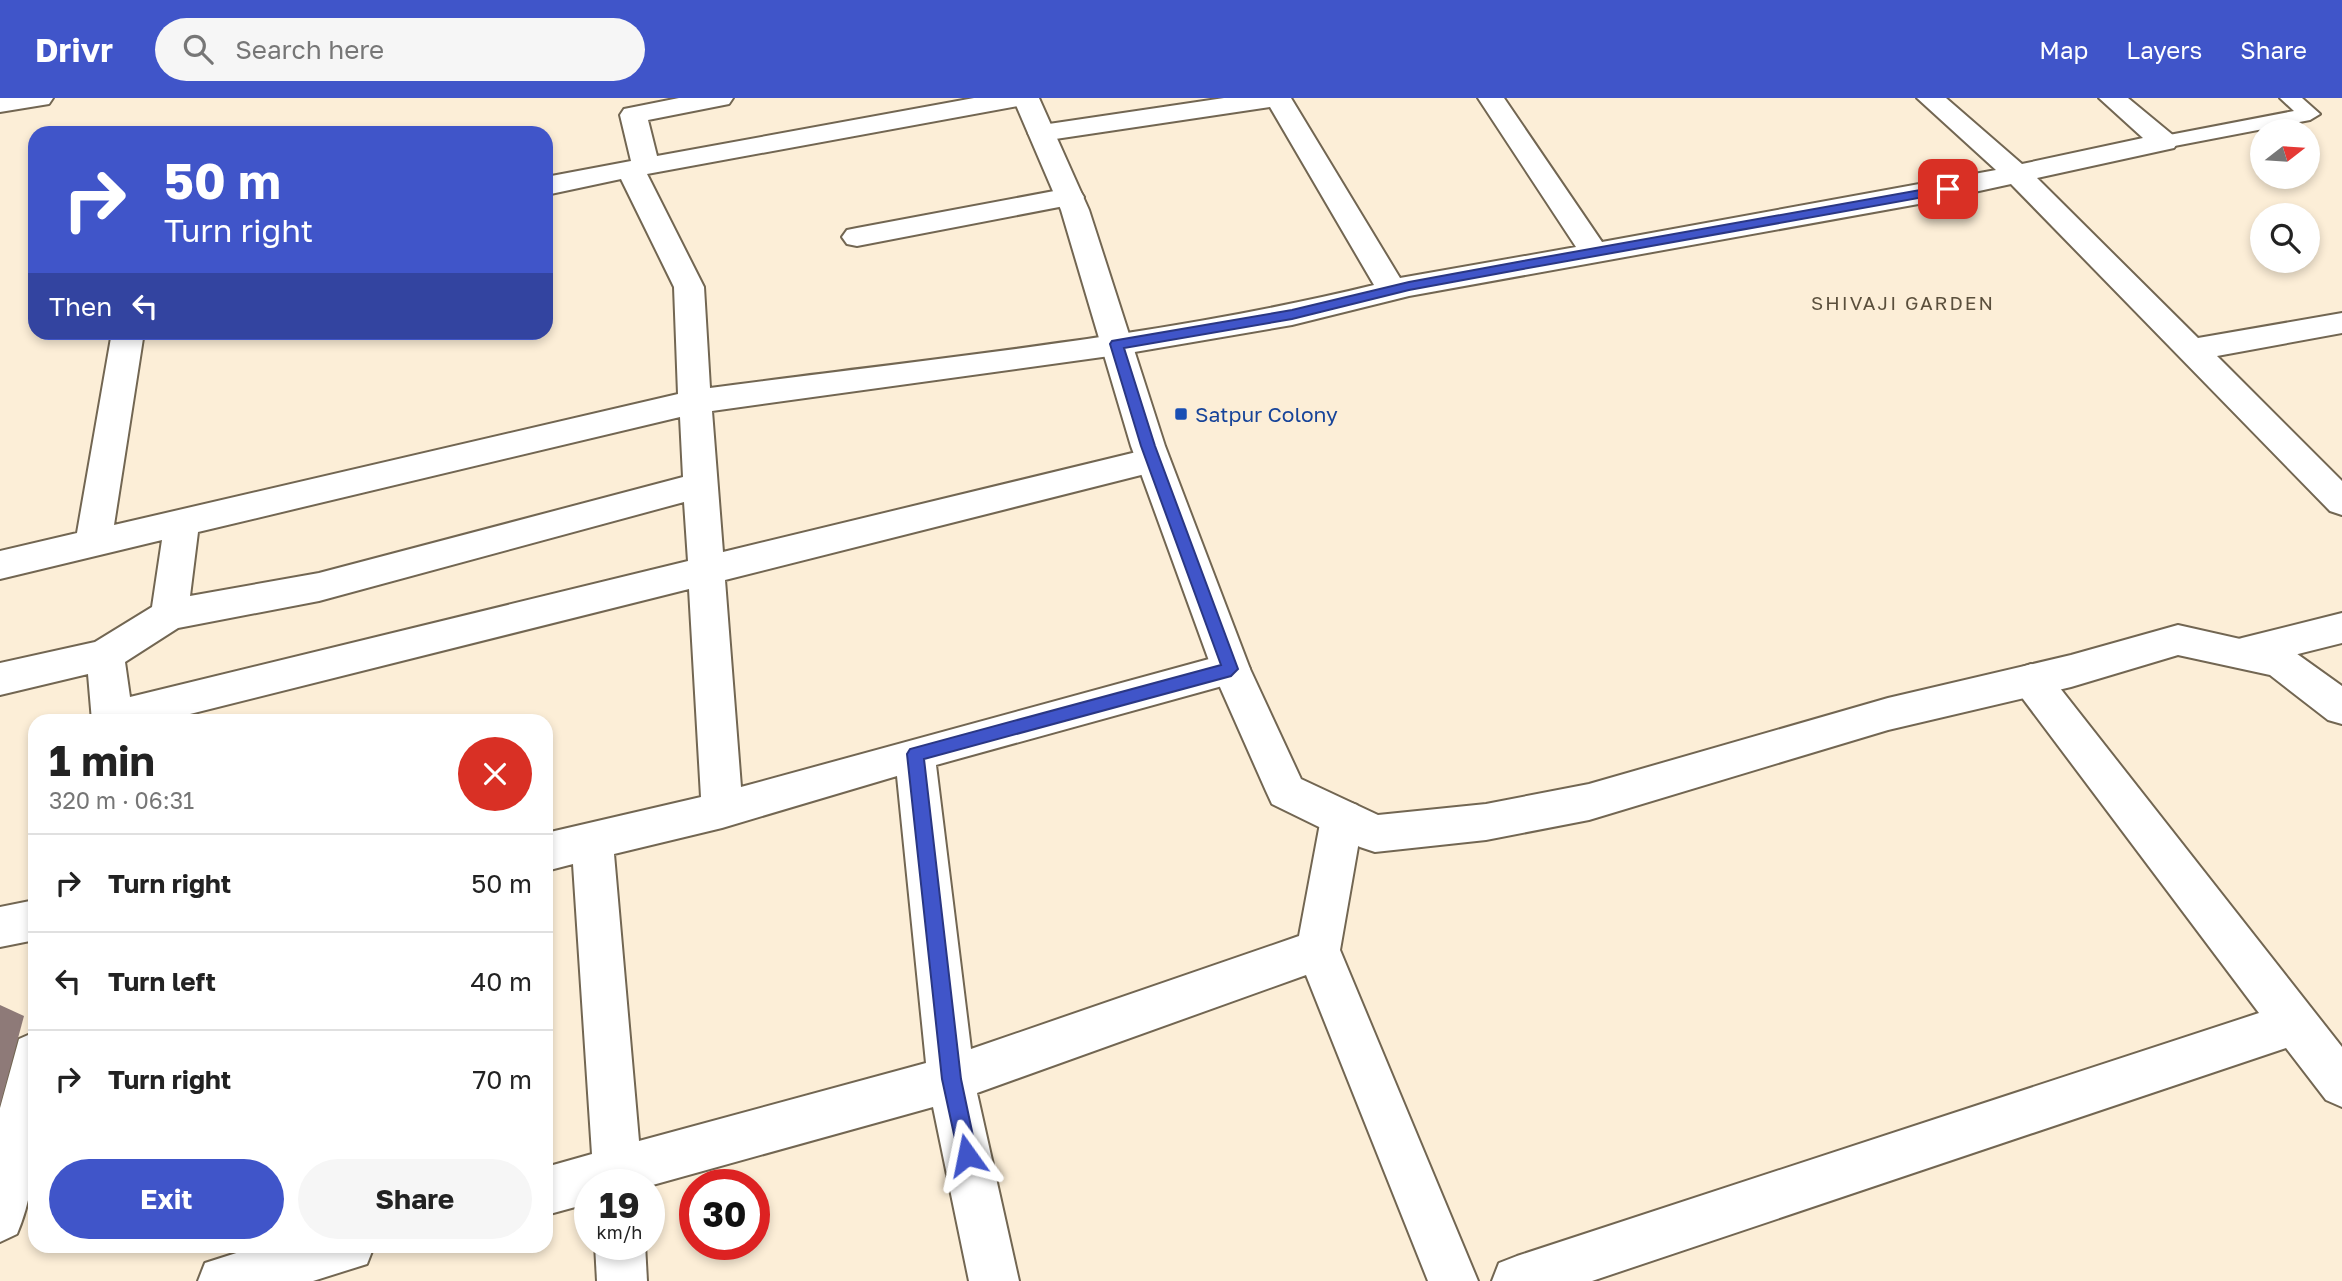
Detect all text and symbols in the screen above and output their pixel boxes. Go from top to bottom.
search box [155,18,645,81]
text: Drivr [35,30,113,69]
icon: search [179,30,217,68]
text: Search here [235,34,384,65]
text: Map [2039,35,2088,64]
text: Layers [2126,35,2202,64]
text: Share [2240,35,2307,64]
north arrow [2250,119,2320,189]
map controls [2250,119,2320,273]
text: 50 m [164,151,281,210]
icon: right [49,154,140,245]
pin [1918,159,1978,219]
icon: arrive [1929,170,1967,208]
button: search [2250,203,2320,273]
text: Turn right [164,211,313,249]
icon: left [126,287,164,325]
text: Then [49,291,112,322]
district label: SHIVAJI GARDEN [1811,291,1995,314]
place label: Satpur Colony [1195,401,1338,427]
marker: Satpur Colony [1173,406,1189,422]
text: 1 min [49,735,155,785]
button: close [458,737,532,811]
text: 320 m · 06:31 [49,786,194,814]
icon: right [49,864,87,902]
text: Turn right [108,868,231,899]
text: 50 m [471,868,532,899]
icon: left [49,962,87,1000]
text: Turn left [108,966,216,997]
text: 40 m [471,966,532,997]
icon: right [49,1060,87,1098]
text: Turn right [108,1064,231,1095]
text: 70 m [473,1064,532,1095]
position arrow [930,1118,1004,1192]
button: Exit [49,1159,284,1239]
button: Share [298,1159,532,1239]
speed limit sign: 30 [679,1169,770,1260]
text: 19 [599,1184,640,1226]
text: km/h [597,1221,642,1243]

